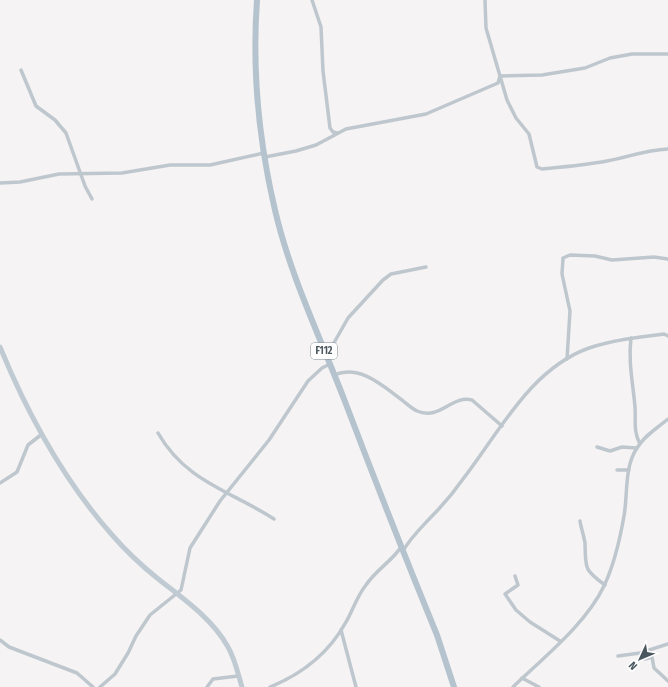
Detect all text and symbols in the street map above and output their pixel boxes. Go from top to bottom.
road number: F112 [311,343,337,359]
north arrow [620,639,660,679]
text: N [626,659,640,672]

